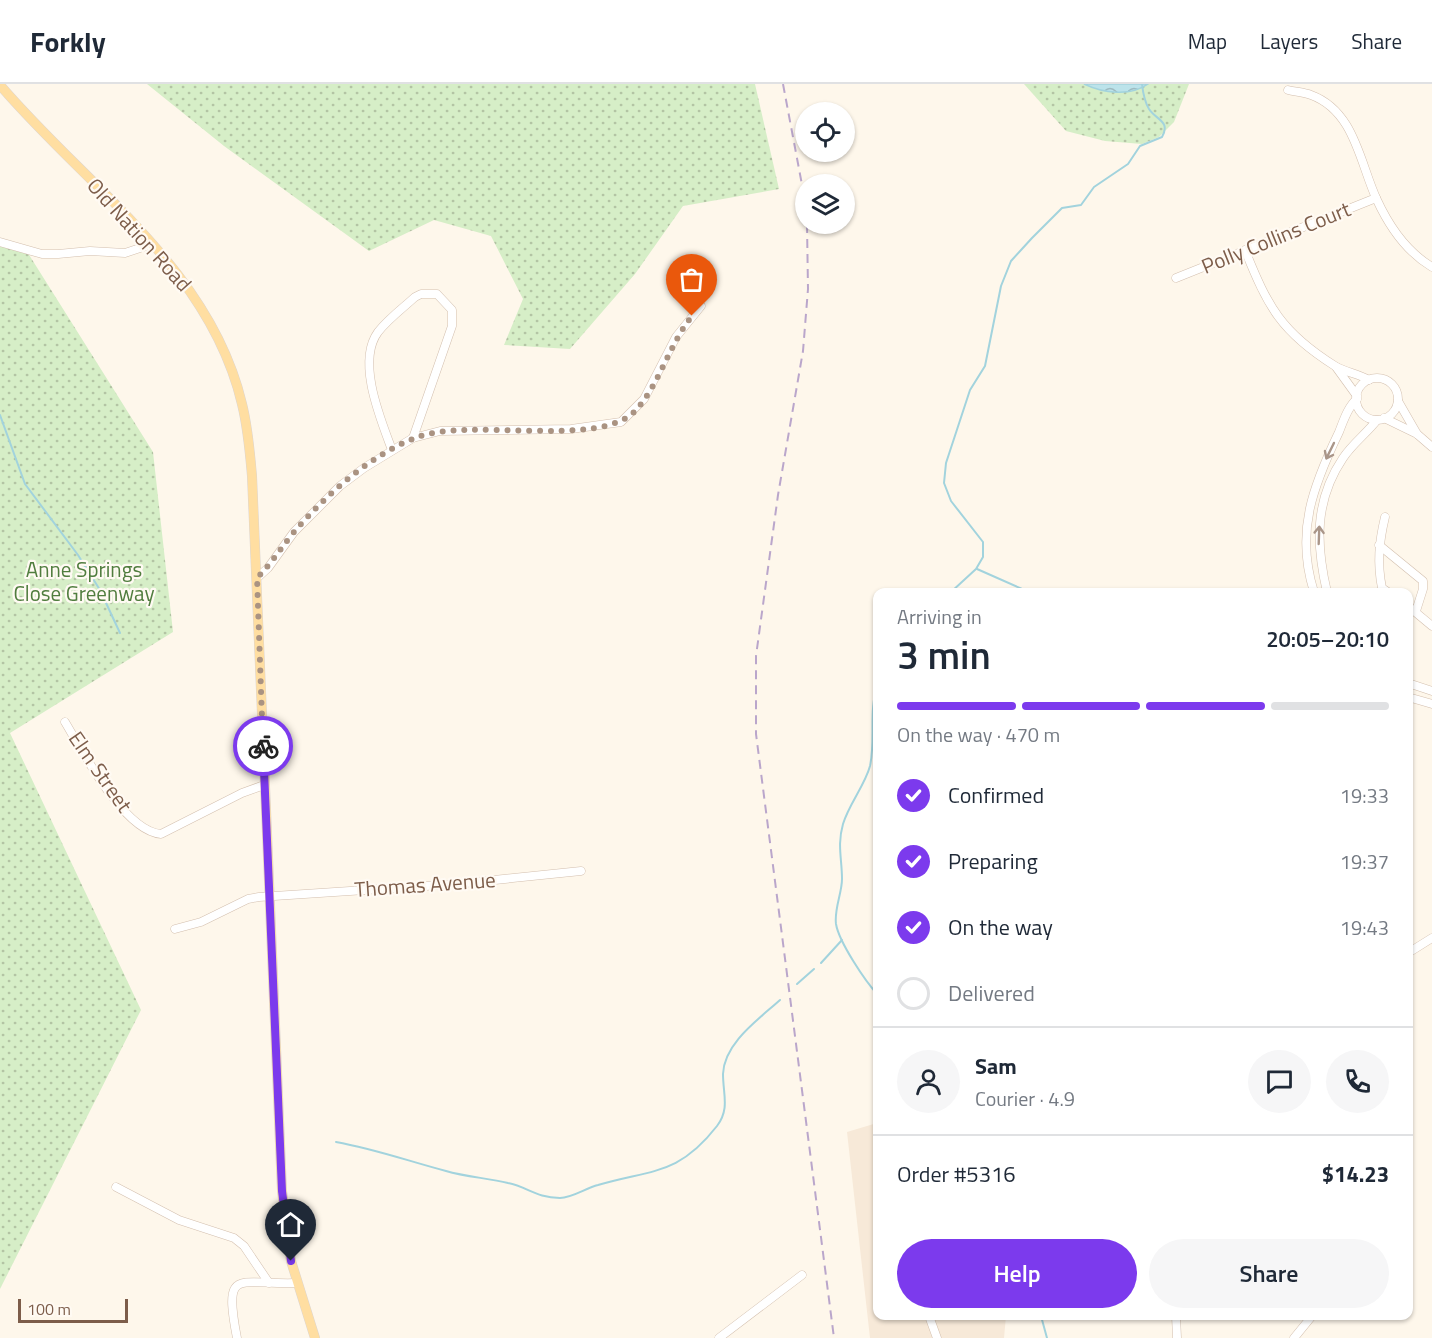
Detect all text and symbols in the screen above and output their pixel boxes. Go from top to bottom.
text: Forkly [30,20,106,63]
text: Map [1188,25,1227,57]
text: Layers [1260,25,1318,57]
text: Share [1351,25,1402,57]
map controls [795,102,855,234]
button: locate [795,102,855,162]
street label: Old Nation Road [80,170,200,298]
button: layers [795,174,855,234]
street label: Polly Collins Court [1196,192,1356,282]
pin [666,254,717,316]
icon: bag [675,263,708,296]
one-way arrow [1323,441,1335,459]
one-way arrow [1313,526,1324,545]
park label: Anne Springs Close Greenway [13,553,155,609]
text: Arriving in [897,601,982,632]
text: 20:05–20:10 [1266,622,1389,656]
text: 3 min [897,625,991,684]
courier [233,716,293,776]
text: On the way · 470 m [897,719,1060,750]
street label: Elm Street [61,724,141,819]
icon: bike [247,730,280,763]
text: Confirmed [948,778,1044,812]
icon: check [897,779,930,812]
text: 19:33 [1340,780,1389,811]
text: Preparing [948,844,1038,878]
icon: check [897,845,930,878]
text: 19:37 [1340,846,1389,877]
street label: Thomas Avenue [353,863,497,905]
text: On the way [948,910,1053,944]
icon: check [897,911,930,944]
text: 19:43 [1340,912,1389,943]
text: Delivered [948,976,1035,1010]
text: Sam [975,1049,1017,1083]
button: person [897,1050,960,1113]
button: chat [1248,1050,1311,1113]
button: phone [1326,1050,1389,1113]
text: Courier · 4.9 [975,1083,1075,1114]
text: Order #5316 [897,1157,1016,1191]
text: $14.23 [1322,1157,1389,1191]
pin [265,1199,316,1261]
icon: home [274,1208,307,1241]
button: Help [897,1239,1137,1308]
button: Share [1149,1239,1389,1308]
scale bar [18,1296,128,1324]
text: 100 m [27,1297,71,1321]

